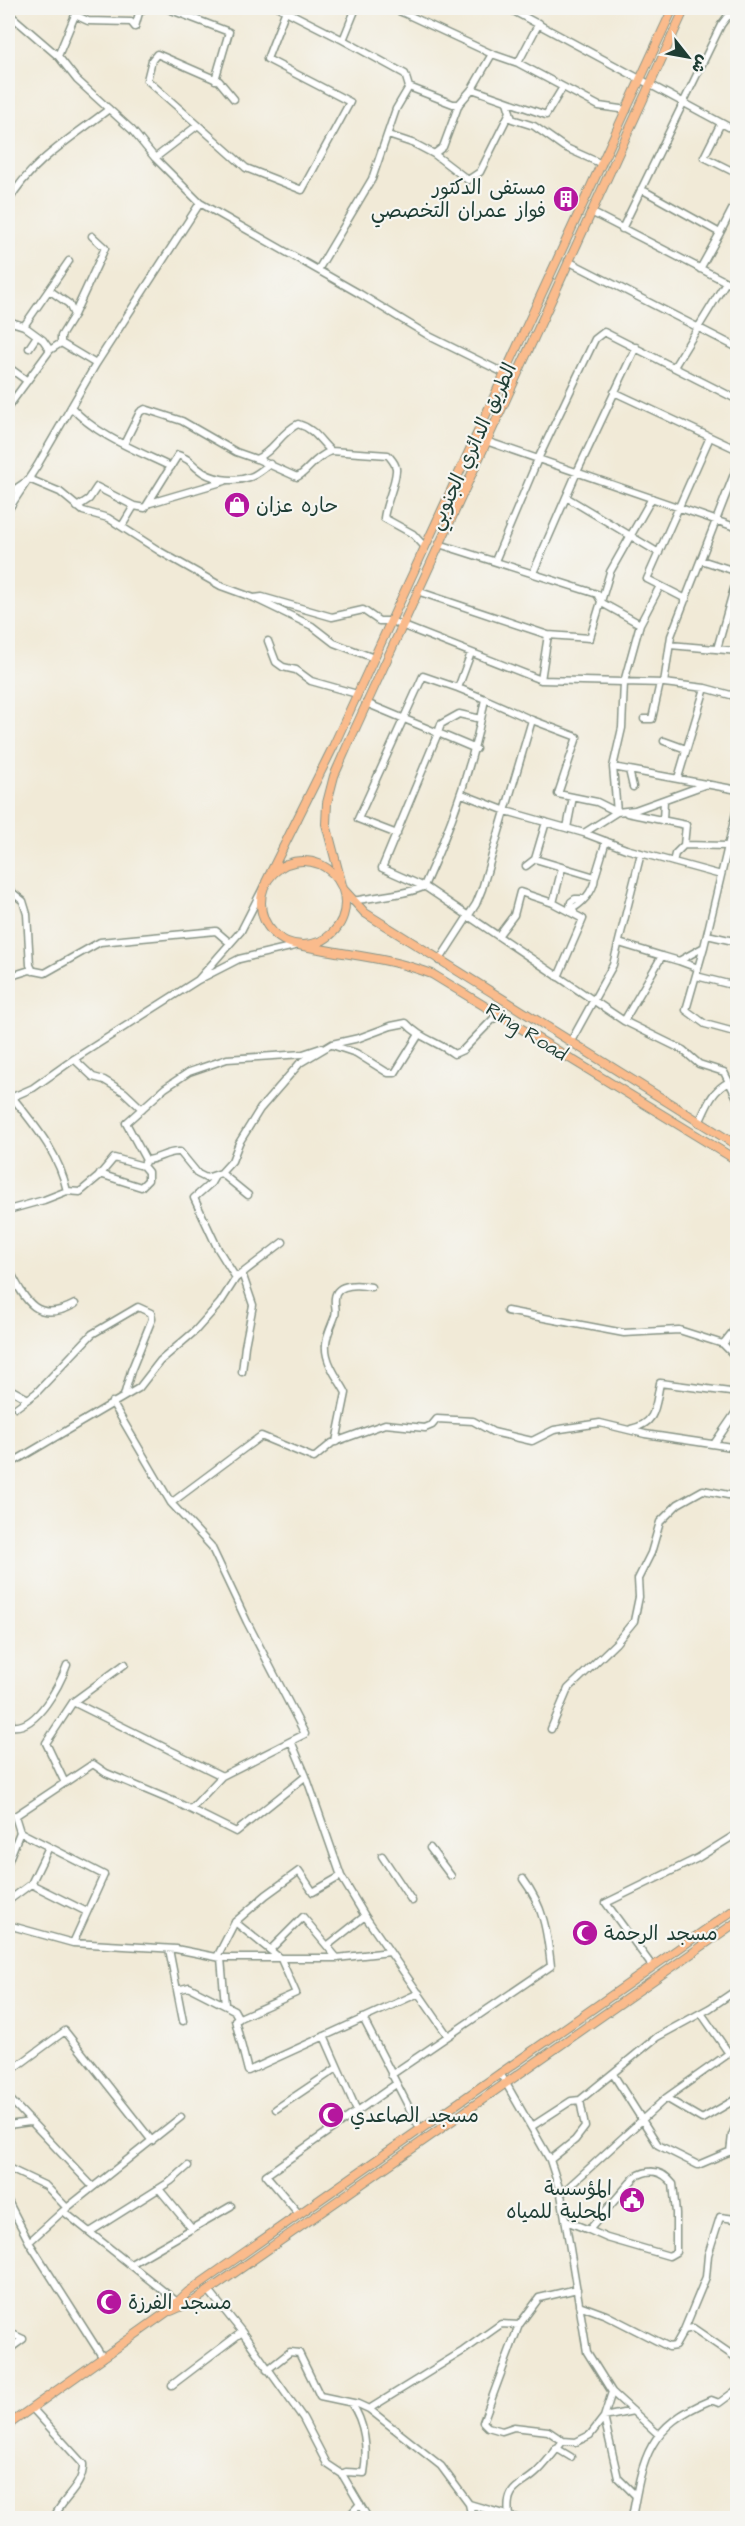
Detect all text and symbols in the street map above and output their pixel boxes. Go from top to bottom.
north arrow [658,27,718,87]
text: ش [686,51,714,77]
place label: مستفى الدكتور فواز عمران التخصصي [371,174,546,228]
building icon: مستفى الدكتور فواز عمران التخصصي [551,184,581,214]
street label: الطريق الدائري الجنوبي [422,358,527,536]
shop icon: حاره عزان [222,490,252,520]
place label: حاره عزان [256,492,337,520]
street label: Ring Road [480,996,573,1069]
mosque icon: مسجد الرحمة [570,1918,600,1948]
place label: مسجد الرحمة [604,1920,718,1948]
mosque icon: مسجد الصاعدي [316,2100,346,2130]
place label: مسجد الصاعدي [350,2102,479,2130]
place label: المؤسسة المحلية للمياه [506,2175,612,2226]
public building icon: المؤسسة المحلية للمياه [617,2185,647,2215]
mosque icon: مسجد الفرزة [94,2287,124,2317]
place label: مسجد الفرزة [128,2289,232,2317]

